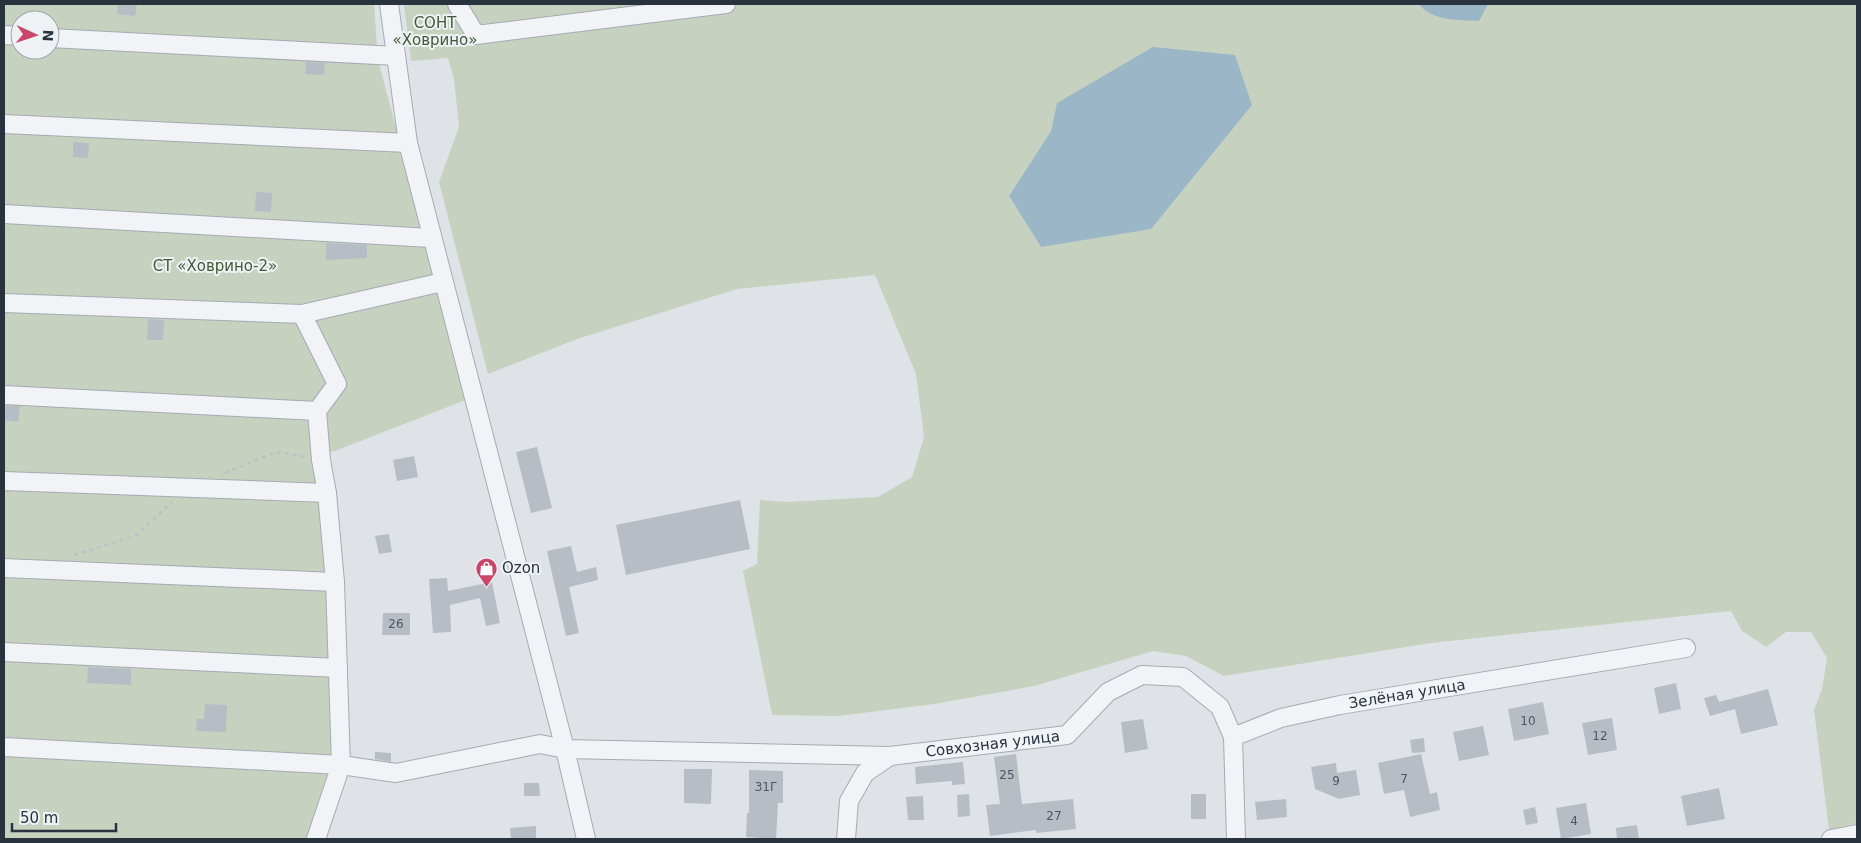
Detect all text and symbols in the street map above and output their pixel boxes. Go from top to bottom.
north arrow [10,10,60,60]
park label: СОНТ «Ховрино» [393,14,477,49]
text: N [40,29,56,42]
park label: СТ «Ховрино-2» [153,257,277,275]
shop icon: Ozon [474,556,498,587]
place label: Ozon [502,559,540,577]
house number: 26 [388,617,404,631]
street label: Зелёная улица [1347,675,1467,712]
house number: 10 [1520,714,1536,728]
street label: Совхозная улица [925,727,1061,761]
house number: 12 [1592,729,1608,743]
house number: 25 [999,768,1015,782]
house number: 7 [1400,772,1408,786]
house number: 9 [1332,774,1340,788]
house number: 31Г [755,780,777,794]
scale bar [12,800,116,832]
text: 50 m [20,809,58,827]
house number: 27 [1046,809,1062,823]
house number: 4 [1570,814,1578,828]

